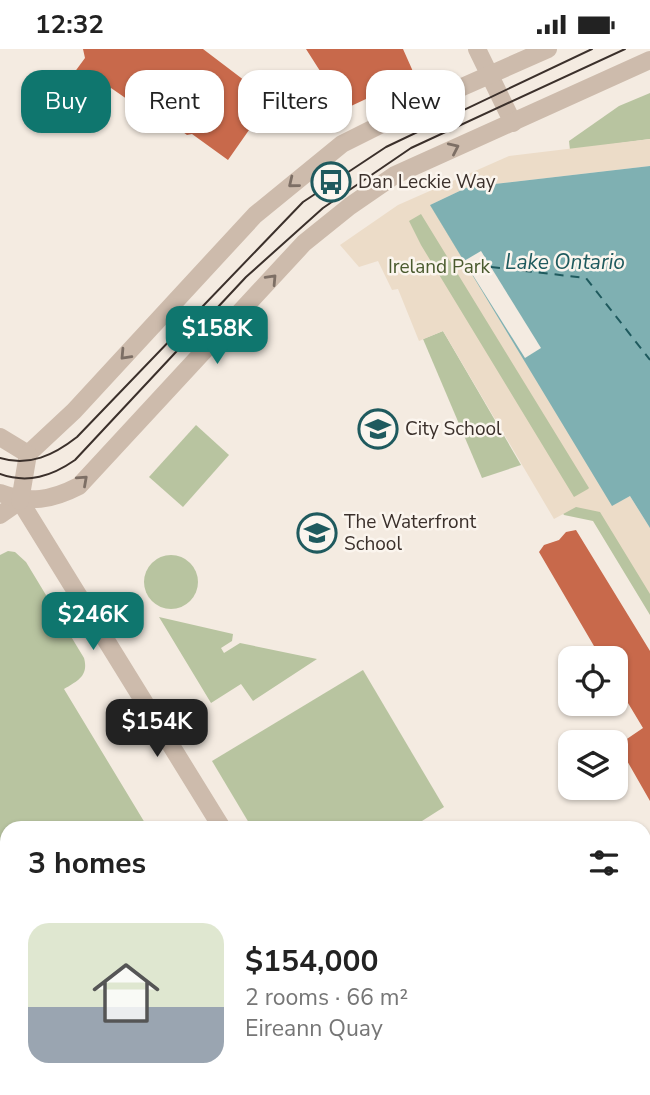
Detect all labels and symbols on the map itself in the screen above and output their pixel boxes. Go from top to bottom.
one-way arrow [447,143,459,157]
bus stop icon: Dan Leckie Way [310,161,352,203]
place label: Dan Leckie Way [358,169,496,195]
one-way arrow [289,174,301,187]
water label: Lake Ontario [505,248,625,276]
park label: Ireland Park [388,254,491,280]
one-way arrow [263,274,276,287]
pin: $158K [168,307,266,366]
one-way arrow [121,347,134,360]
school or university icon: City School [357,408,399,450]
place label: City School [405,416,502,442]
one-way arrow [75,476,88,489]
place label: The Waterfront School [344,509,476,557]
school or university icon: The Waterfront School [296,512,338,554]
pin: $246K [44,593,142,652]
pin: $154K [108,699,206,759]

